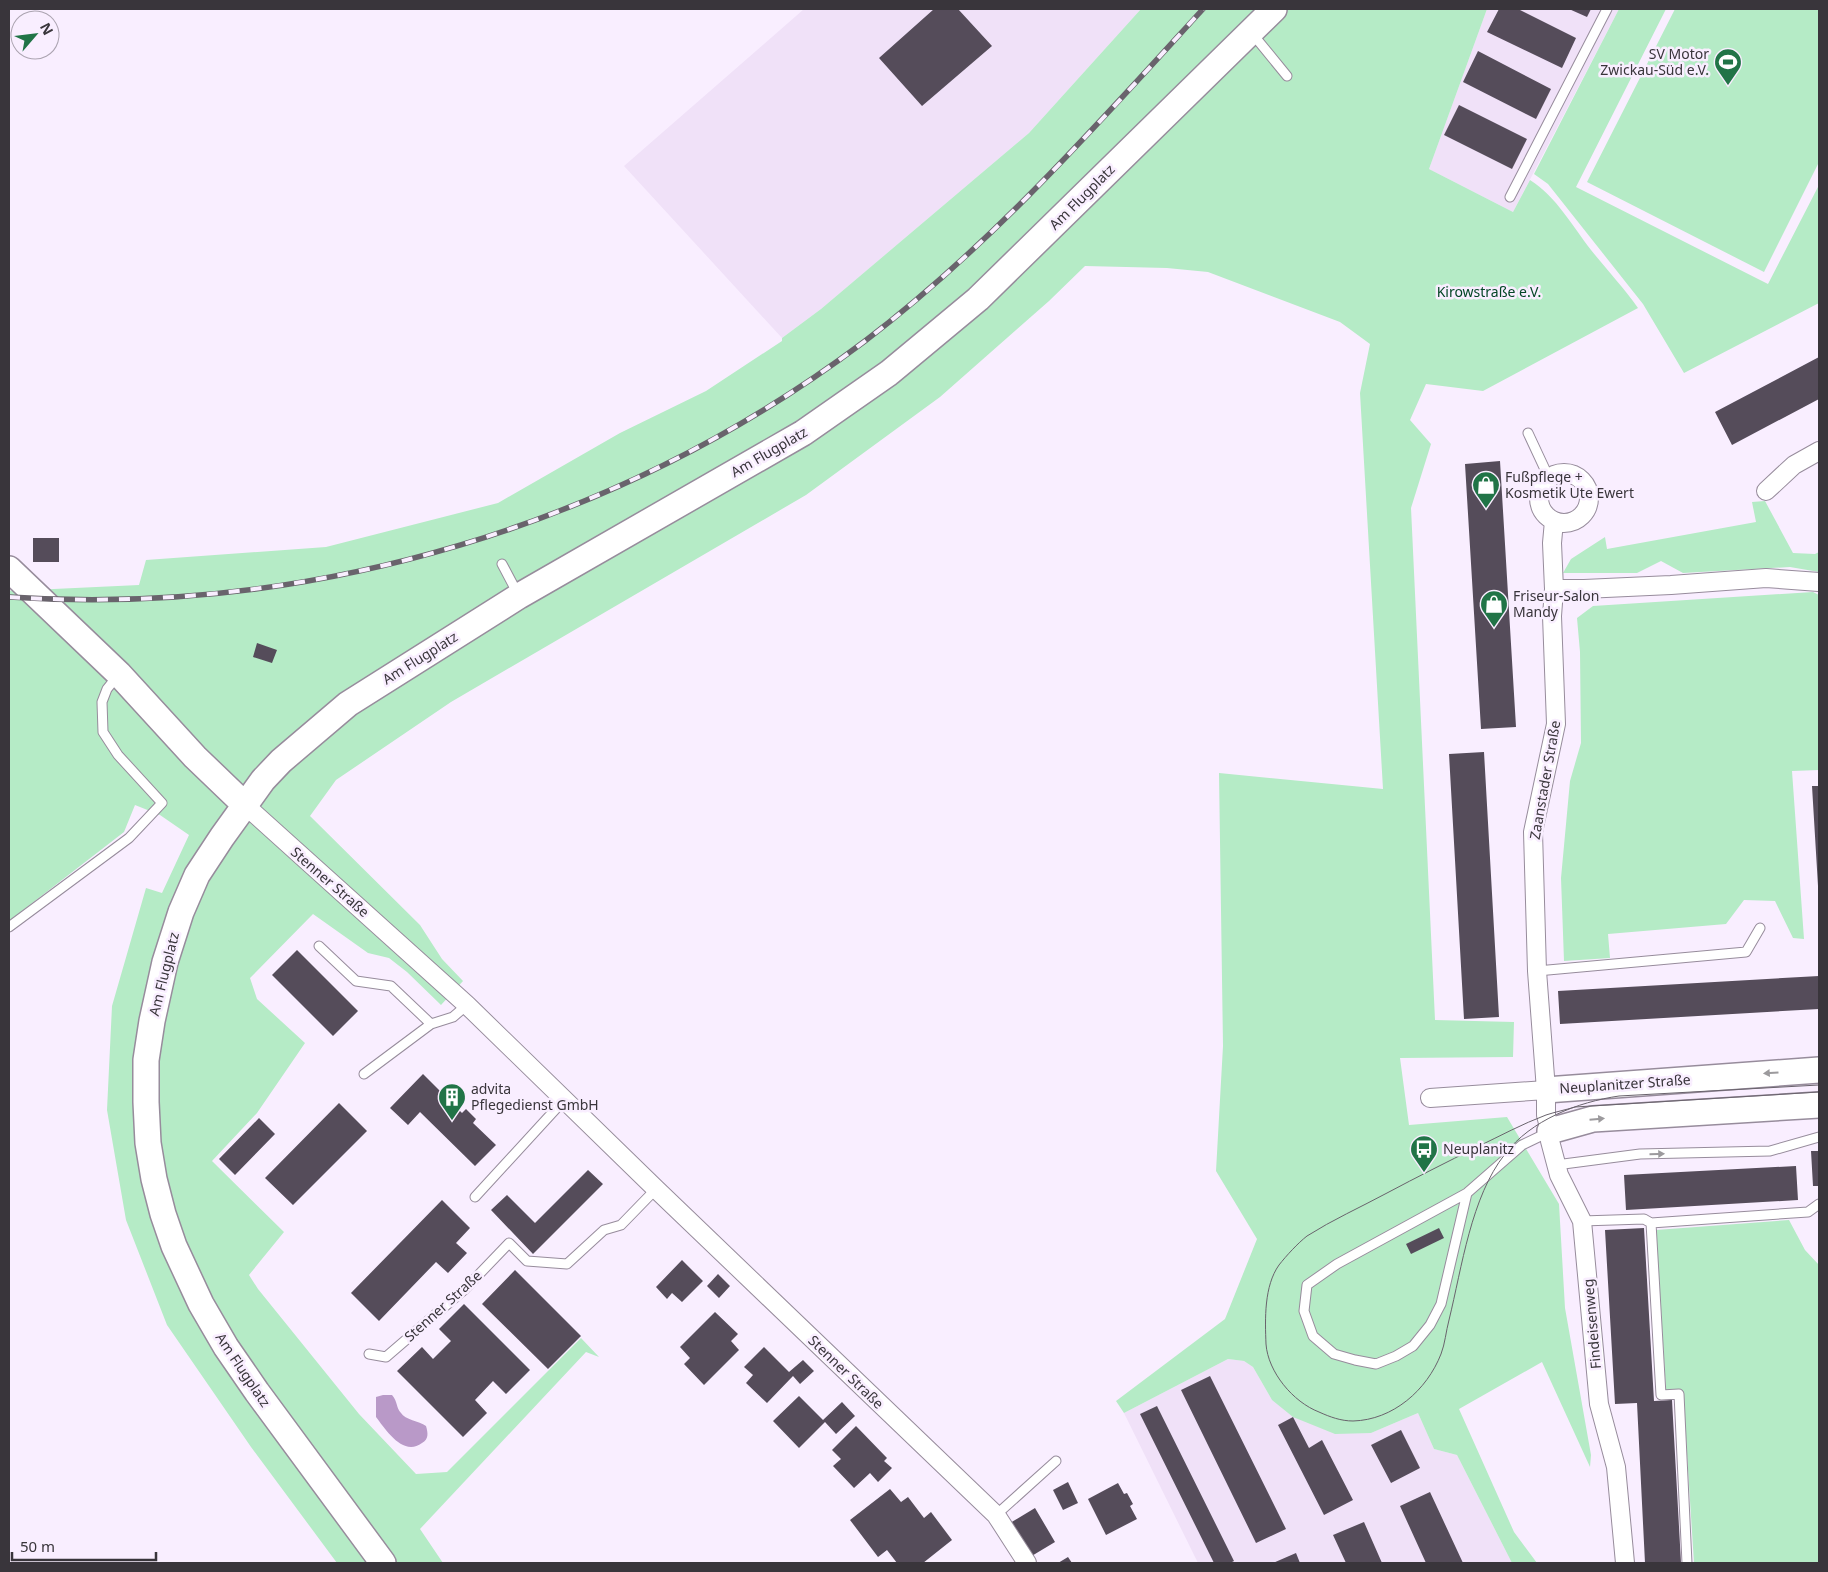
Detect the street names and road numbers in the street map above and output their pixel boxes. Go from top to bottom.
street label: Am Flugplatz [1045,159,1119,234]
street label: Am Flugplatz [727,422,811,481]
street label: Am Flugplatz [378,627,461,688]
street label: Zaanstader Straße [1525,719,1564,841]
street label: Stenner Straße [287,842,374,921]
street label: Am Flugplatz [144,930,183,1018]
street label: Neuplanitzer Straße [1559,1069,1691,1098]
street label: Stenner Straße [400,1266,486,1346]
street label: Findeisenweg [1578,1278,1605,1370]
street label: Am Flugplatz [212,1329,275,1411]
street label: Stenner Straße [804,1331,888,1413]

